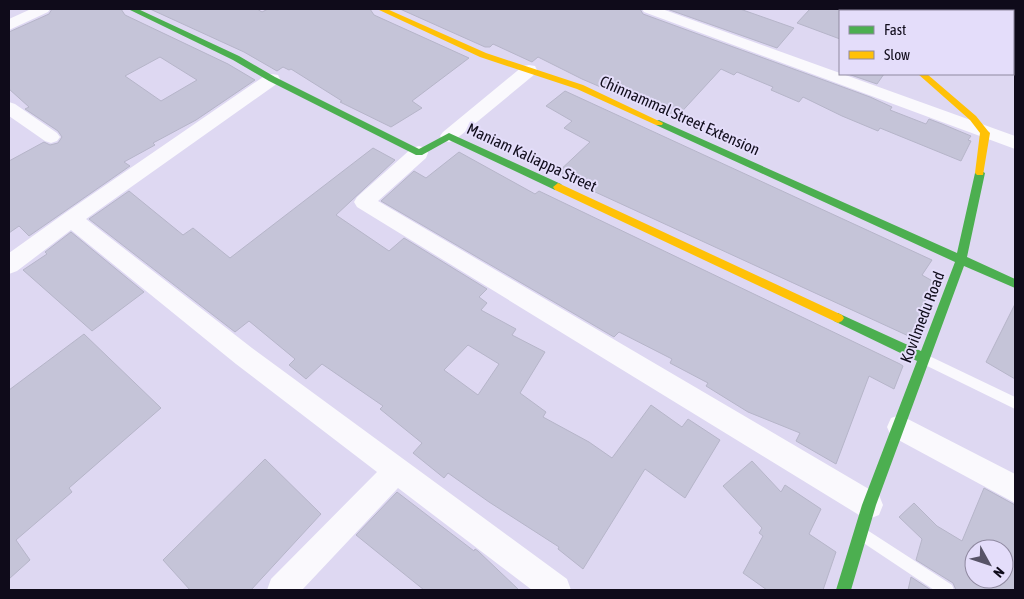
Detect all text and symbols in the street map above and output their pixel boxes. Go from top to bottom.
legend [839,10,1014,75]
text: Fast [884,21,906,38]
text: Slow [884,46,910,63]
street label: Chinnammal Street Extension [597,72,763,158]
street label: Maniam Kaliappa Street [464,119,600,196]
street label: Kovilmedu Road [896,269,948,365]
north arrow [964,539,1014,589]
text: N [990,564,1008,581]

